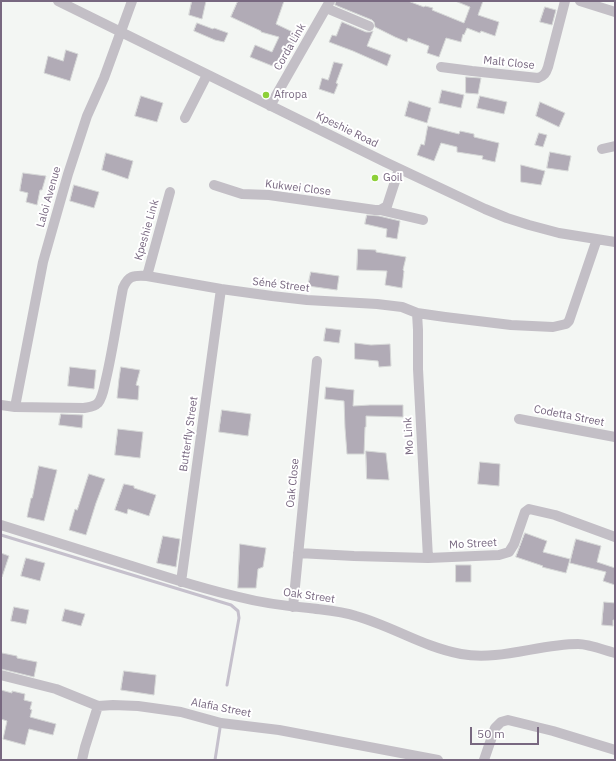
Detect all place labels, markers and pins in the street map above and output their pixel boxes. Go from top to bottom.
place label: Afropa [274,88,307,102]
marker: Afropa [261,90,271,100]
place label: Goil [383,171,403,185]
marker: Goil [370,173,380,183]

